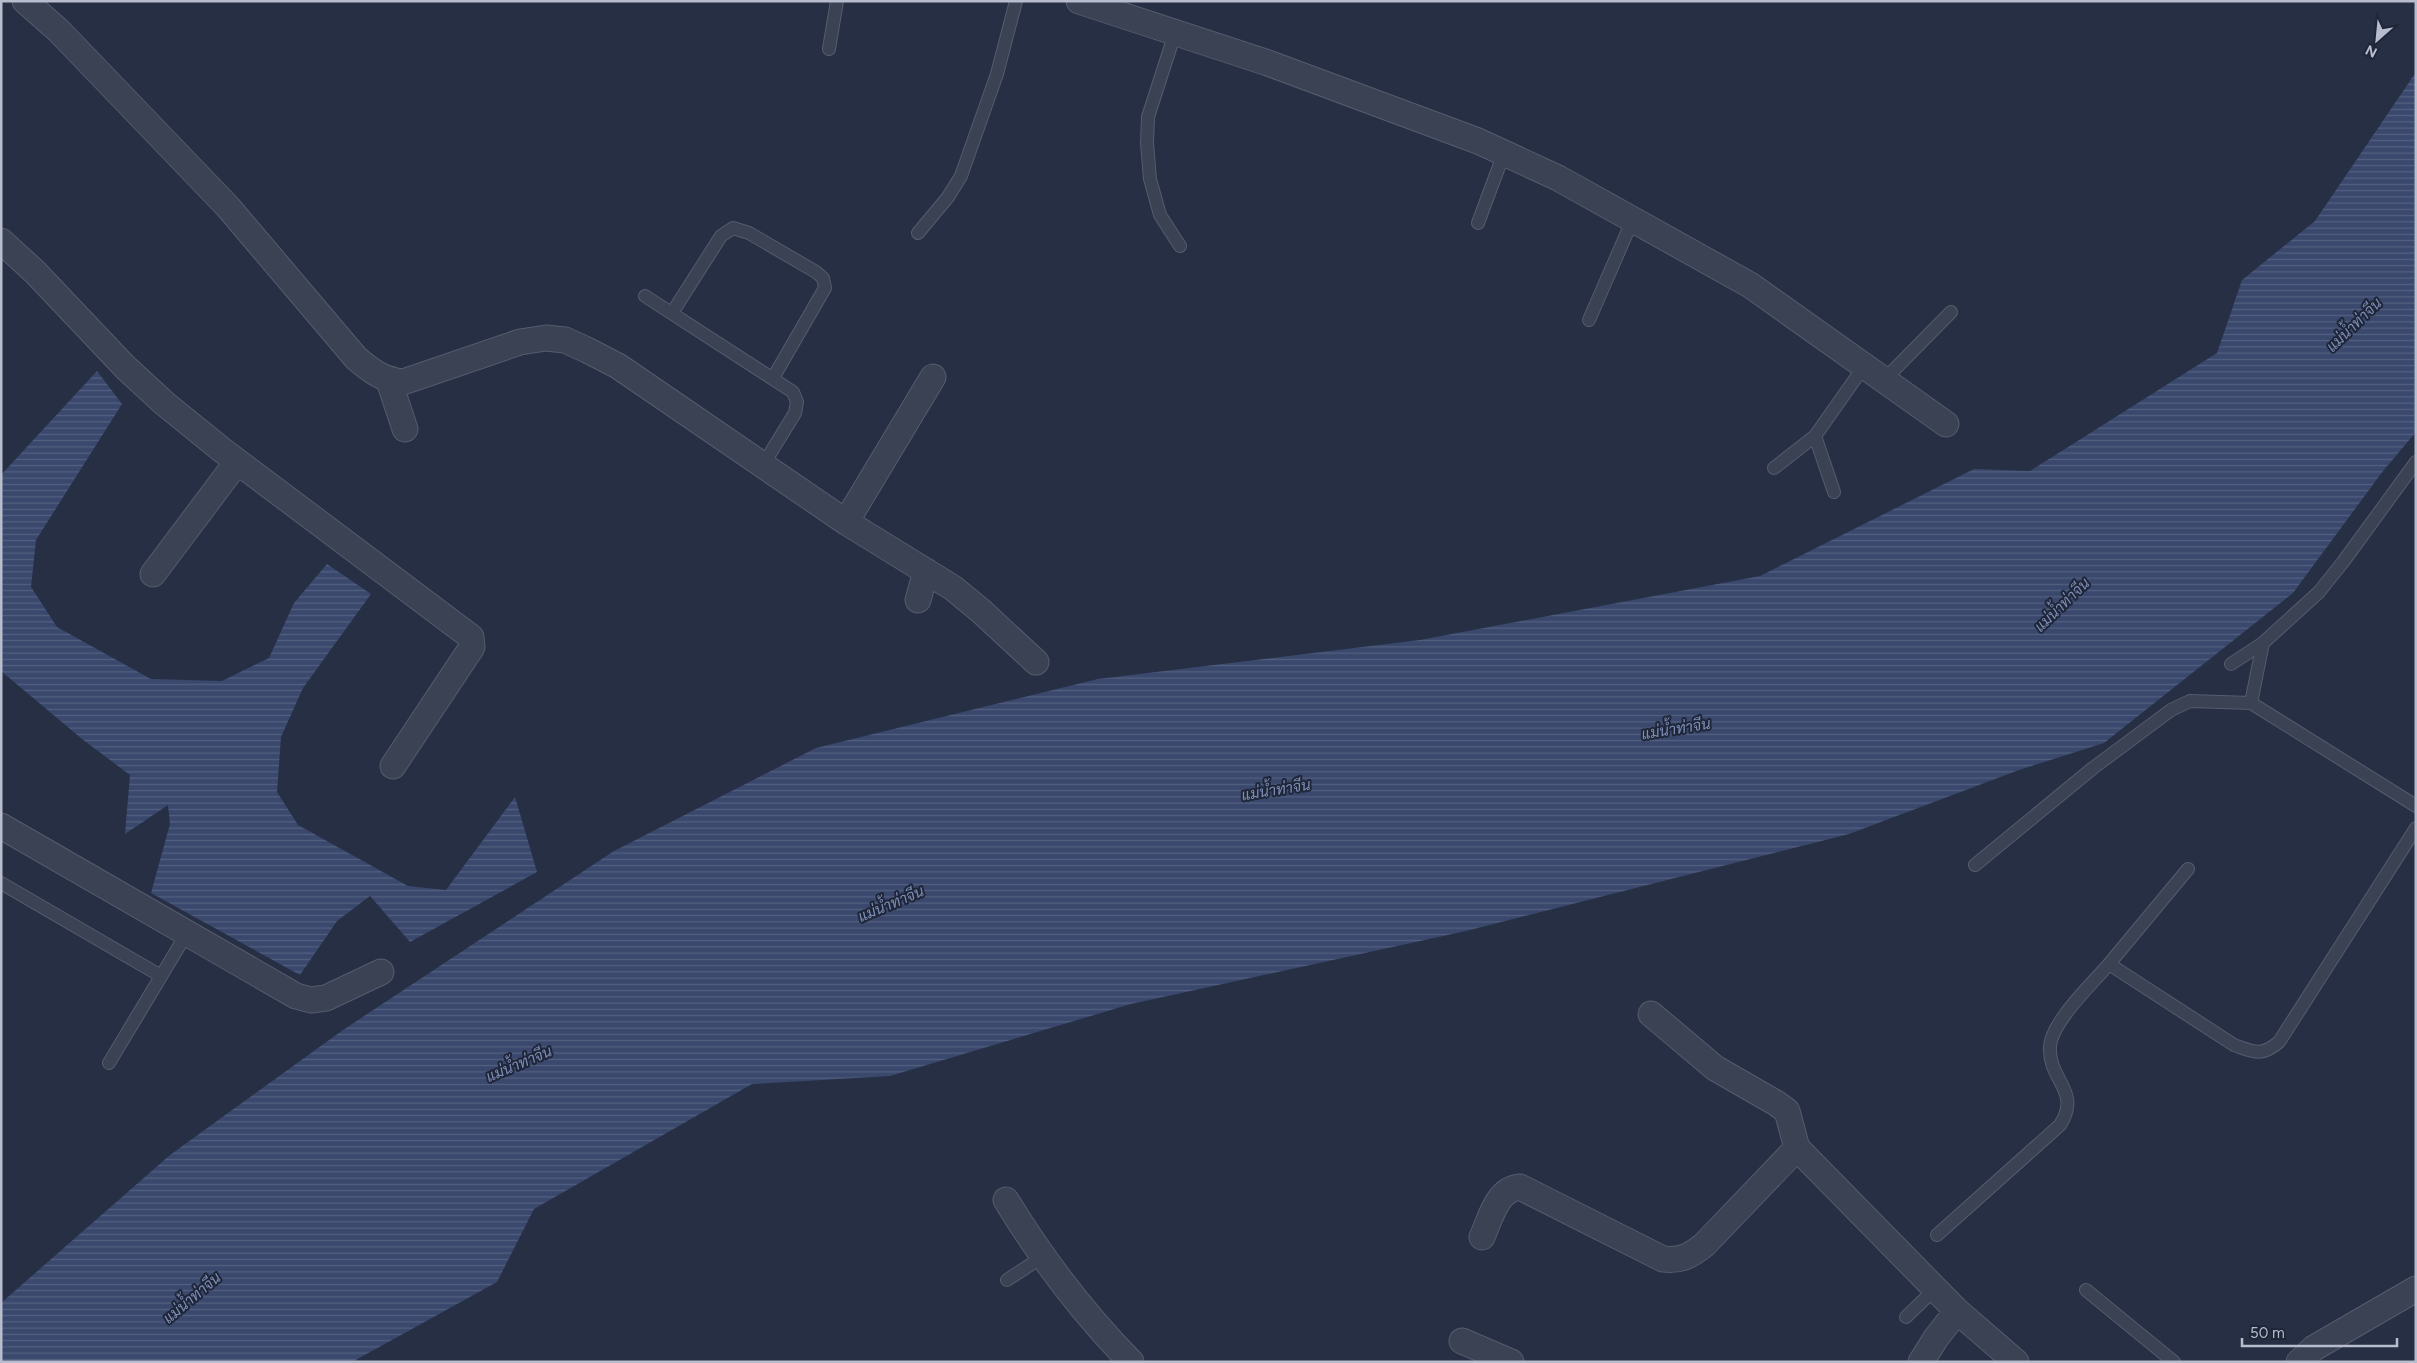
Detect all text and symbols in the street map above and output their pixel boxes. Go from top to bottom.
north arrow [2352,15,2402,65]
text: N [2363,41,2380,61]
water label: แม่น้ำท่าจีน [2320,291,2386,356]
water label: แม่น้ำท่าจีน [2028,571,2094,636]
water label: แม่น้ำท่าจีน [1640,711,1712,743]
water label: แม่น้ำท่าจีน [1240,772,1312,804]
water label: แม่น้ำท่าจีน [854,878,927,926]
water label: แม่น้ำท่าจีน [482,1038,555,1086]
water label: แม่น้ำท่าจีน [157,1265,225,1327]
scale bar [2242,1316,2397,1348]
text: 50 m [2250,1324,2285,1342]

